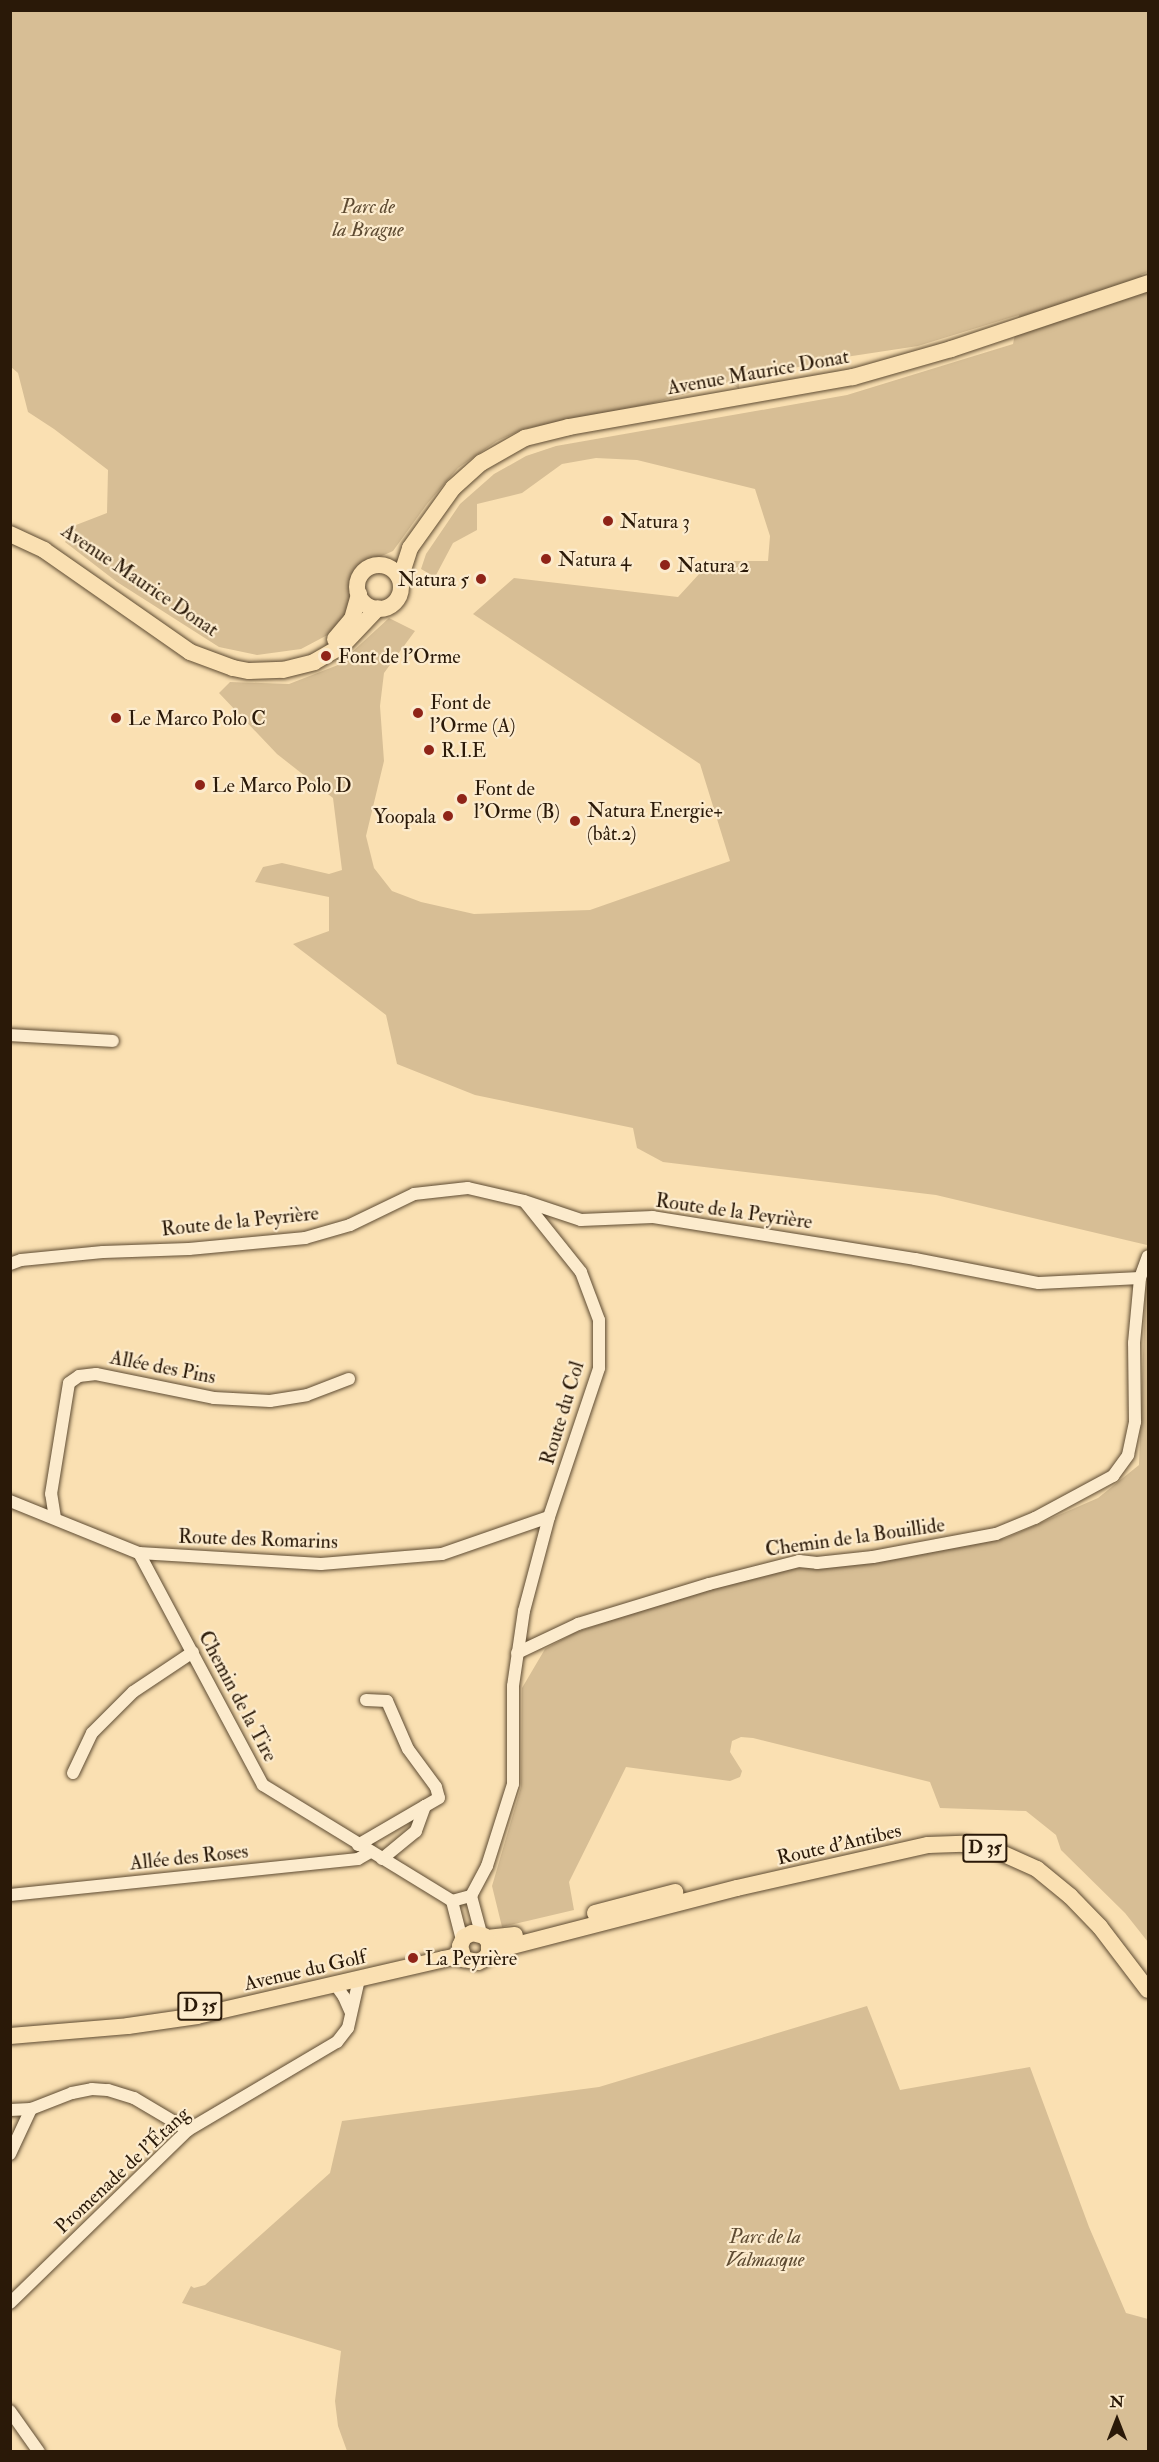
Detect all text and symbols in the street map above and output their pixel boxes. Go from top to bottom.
park label: Parc de la Brague [332,194,404,241]
street label: Avenue Maurice Donat [665,344,851,400]
place label: Natura 3 [620,509,690,533]
marker: Natura 3 [601,514,615,528]
street label: Avenue Maurice Donat [57,519,223,641]
place label: Natura 4 [558,547,631,571]
marker: Natura 4 [539,552,553,566]
place label: Natura 2 [677,553,750,577]
marker: Natura 2 [658,558,672,572]
place label: Natura 5 [398,567,469,591]
marker: Natura 5 [474,572,488,586]
place label: Font de l'Orme [338,644,461,668]
marker: Font de l'Orme [319,649,333,663]
place label: Font de l'Orme (A) [430,690,516,737]
place label: Le Marco Polo C [128,706,266,730]
marker: Font de l'Orme (A) [411,706,425,720]
marker: Le Marco Polo C [109,711,123,725]
place label: R.I.E [441,738,486,762]
marker: R.I.E [422,743,436,757]
place label: Le Marco Polo D [212,773,352,797]
place label: Font de l'Orme (B) [474,776,560,823]
marker: Le Marco Polo D [193,778,207,792]
marker: Font de l'Orme (B) [455,792,469,806]
place label: Natura Energie+ (bât.2) [587,798,723,845]
place label: Yoopala [373,804,436,828]
marker: Yoopala [441,809,455,823]
marker: Natura Energie+ (bât.2) [568,814,582,828]
street label: Route de la Peyrière [654,1188,814,1234]
street label: Route de la Peyrière [160,1201,320,1241]
street label: Allée des Pins [108,1345,218,1389]
street label: Route du Col [535,1358,589,1468]
street label: Chemin de la Bouillide [764,1513,946,1561]
street label: Route des Romarins [178,1524,338,1554]
street label: Chemin de la Tire [193,1627,283,1765]
street label: Route d'Antibes [774,1818,904,1870]
road number: D 35 [961,1833,1009,1863]
street label: Allée des Roses [129,1839,249,1875]
street label: Avenue du Golf [242,1944,368,1996]
place label: La Peyrière [425,1946,517,1970]
marker: La Peyrière [406,1951,420,1965]
road number: D 35 [176,1991,224,2021]
street label: Promenade de l'Étang [50,2101,194,2239]
park label: Parc de la Valmasque [726,2225,804,2272]
north arrow [1087,2390,1147,2450]
text: N [1110,2392,1124,2412]

